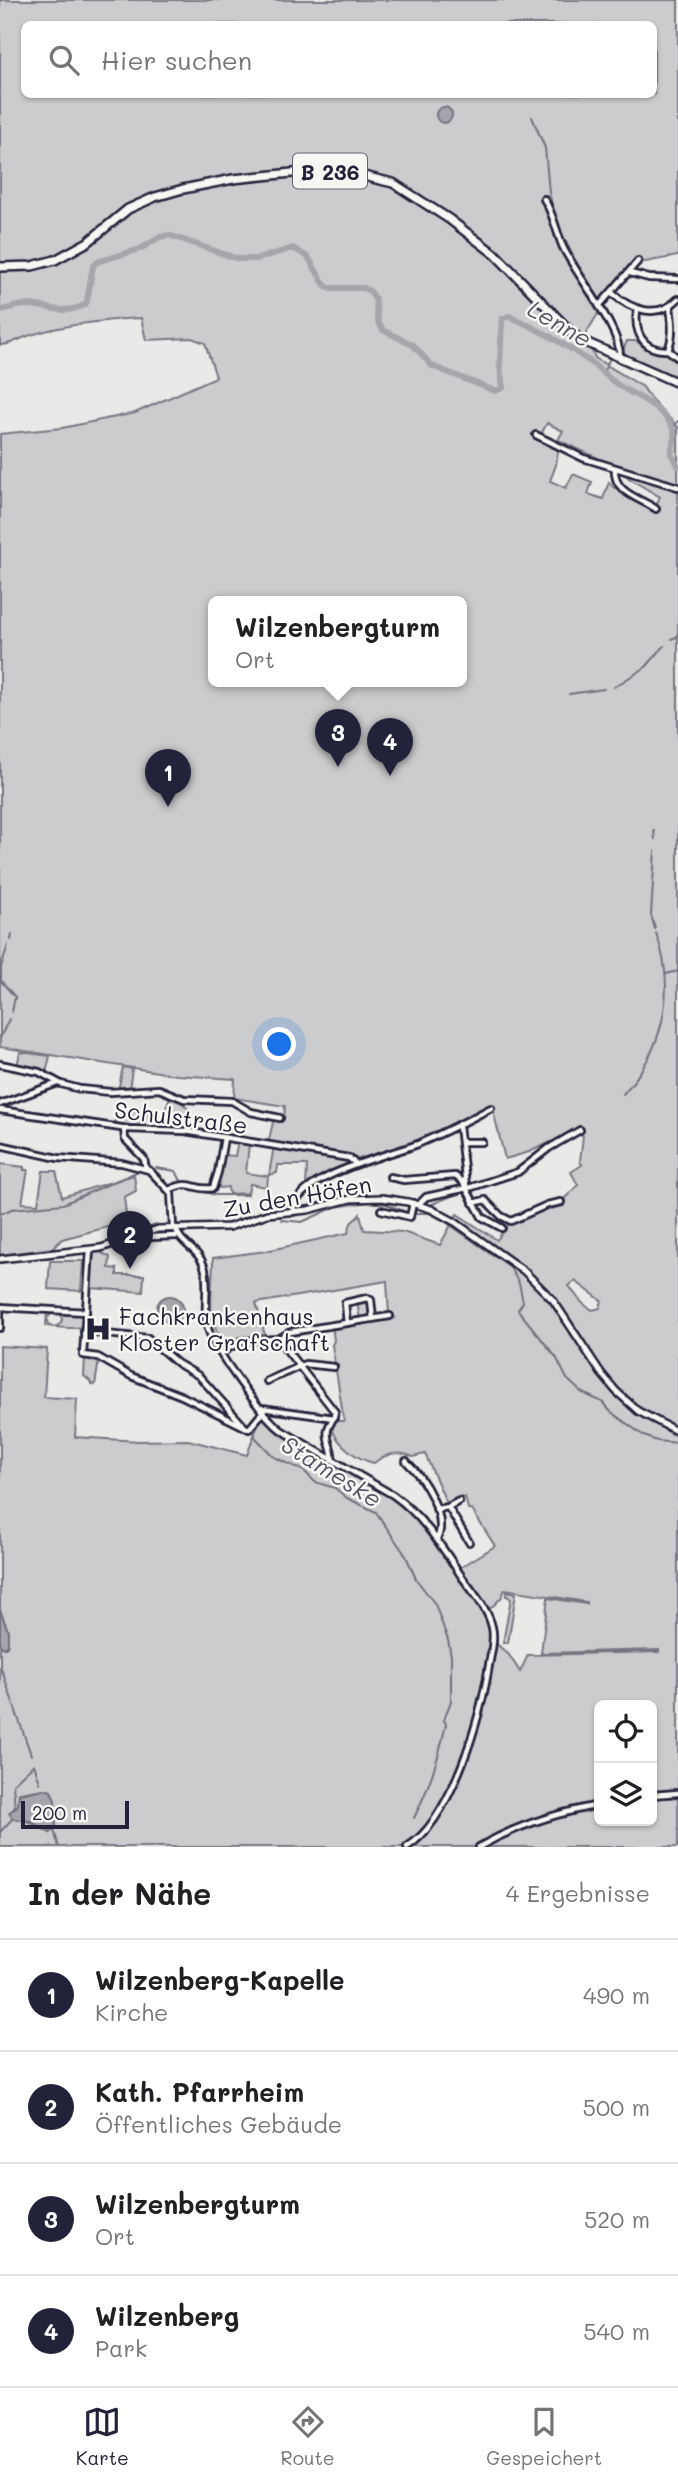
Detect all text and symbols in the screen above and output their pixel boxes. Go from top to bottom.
search box [21,21,657,98]
icon: search [45,41,83,79]
text: Hier suchen [101,43,252,77]
road number: B 236 [293,154,367,188]
water label: Lenne [522,292,598,354]
popup [208,596,467,687]
text: Wilzenbergturm [235,610,440,644]
text: Ort [235,644,275,674]
pin: 3 [315,709,361,767]
pin: 4 [367,718,413,776]
pin: 1 [145,749,191,807]
your location [262,1027,296,1061]
street label: Schulstraße [113,1094,249,1140]
street label: Zu den Höfen [220,1168,374,1224]
pin: 2 [107,1211,153,1269]
place label: Fachkrankenhaus Kloster Grafschaft [119,1301,330,1357]
hospital icon: Fachkrankenhaus Kloster Grafschaft [83,1314,113,1344]
water label: Stameske [276,1428,388,1514]
map controls [594,1700,657,1826]
button: locate [594,1700,657,1763]
button: layers [594,1763,657,1826]
scale bar [21,1798,130,1830]
text: 200 m [32,1800,87,1825]
text: In der Nähe [28,1873,211,1913]
text: 4 Ergebnisse [506,1878,650,1908]
text: Wilzenberg-Kapelle [95,1963,345,1997]
text: 1 [46,1980,56,2010]
text: 490 m [583,1980,650,2010]
text: Kirche [95,1997,168,2027]
text: Kath. Pfarrheim [95,2075,304,2109]
text: 2 [45,2092,57,2122]
text: 500 m [583,2092,650,2122]
text: Öffentliches Gebäude [95,2109,342,2139]
text: Wilzenbergturm [95,2187,300,2221]
text: 3 [44,2204,58,2234]
text: 520 m [584,2204,650,2234]
text: Ort [95,2221,135,2251]
text: Wilzenberg [95,2299,239,2333]
text: 4 [44,2316,58,2346]
text: 540 m [583,2316,650,2346]
text: Park [95,2333,147,2363]
tab: Karte [76,2403,129,2470]
tab: Route [281,2403,335,2470]
tab: Gespeichert [486,2403,602,2470]

